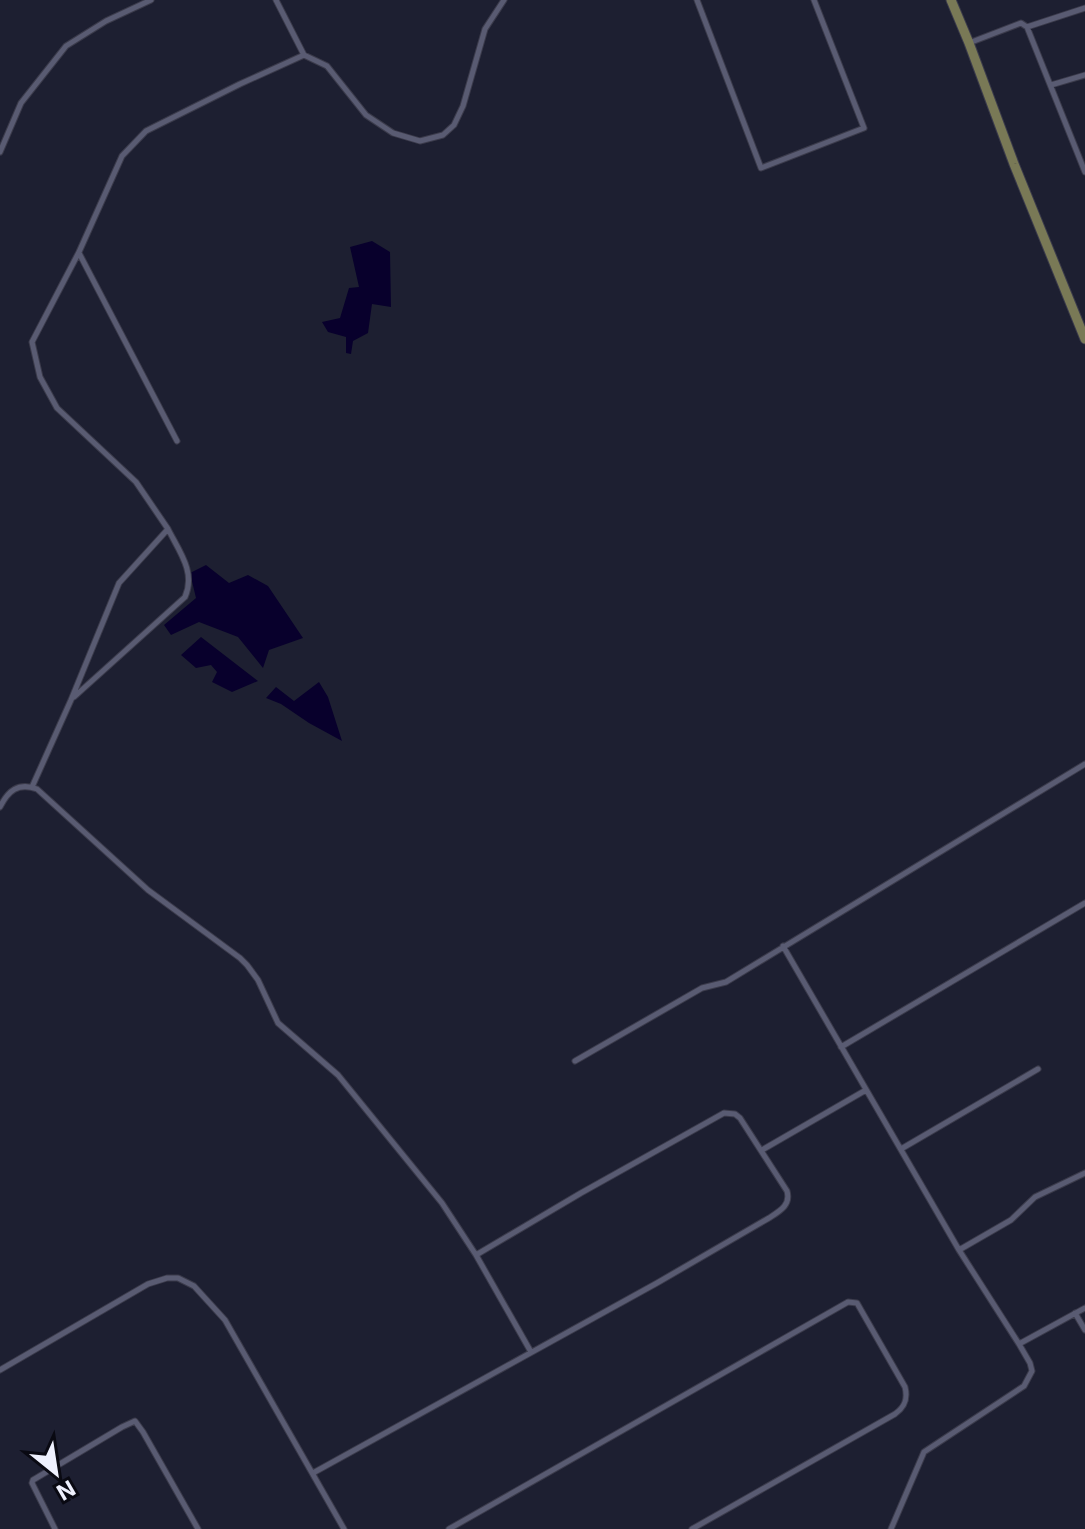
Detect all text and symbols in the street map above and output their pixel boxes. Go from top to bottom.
north arrow [16,1433,96,1513]
text: N [52,1475,80,1506]

